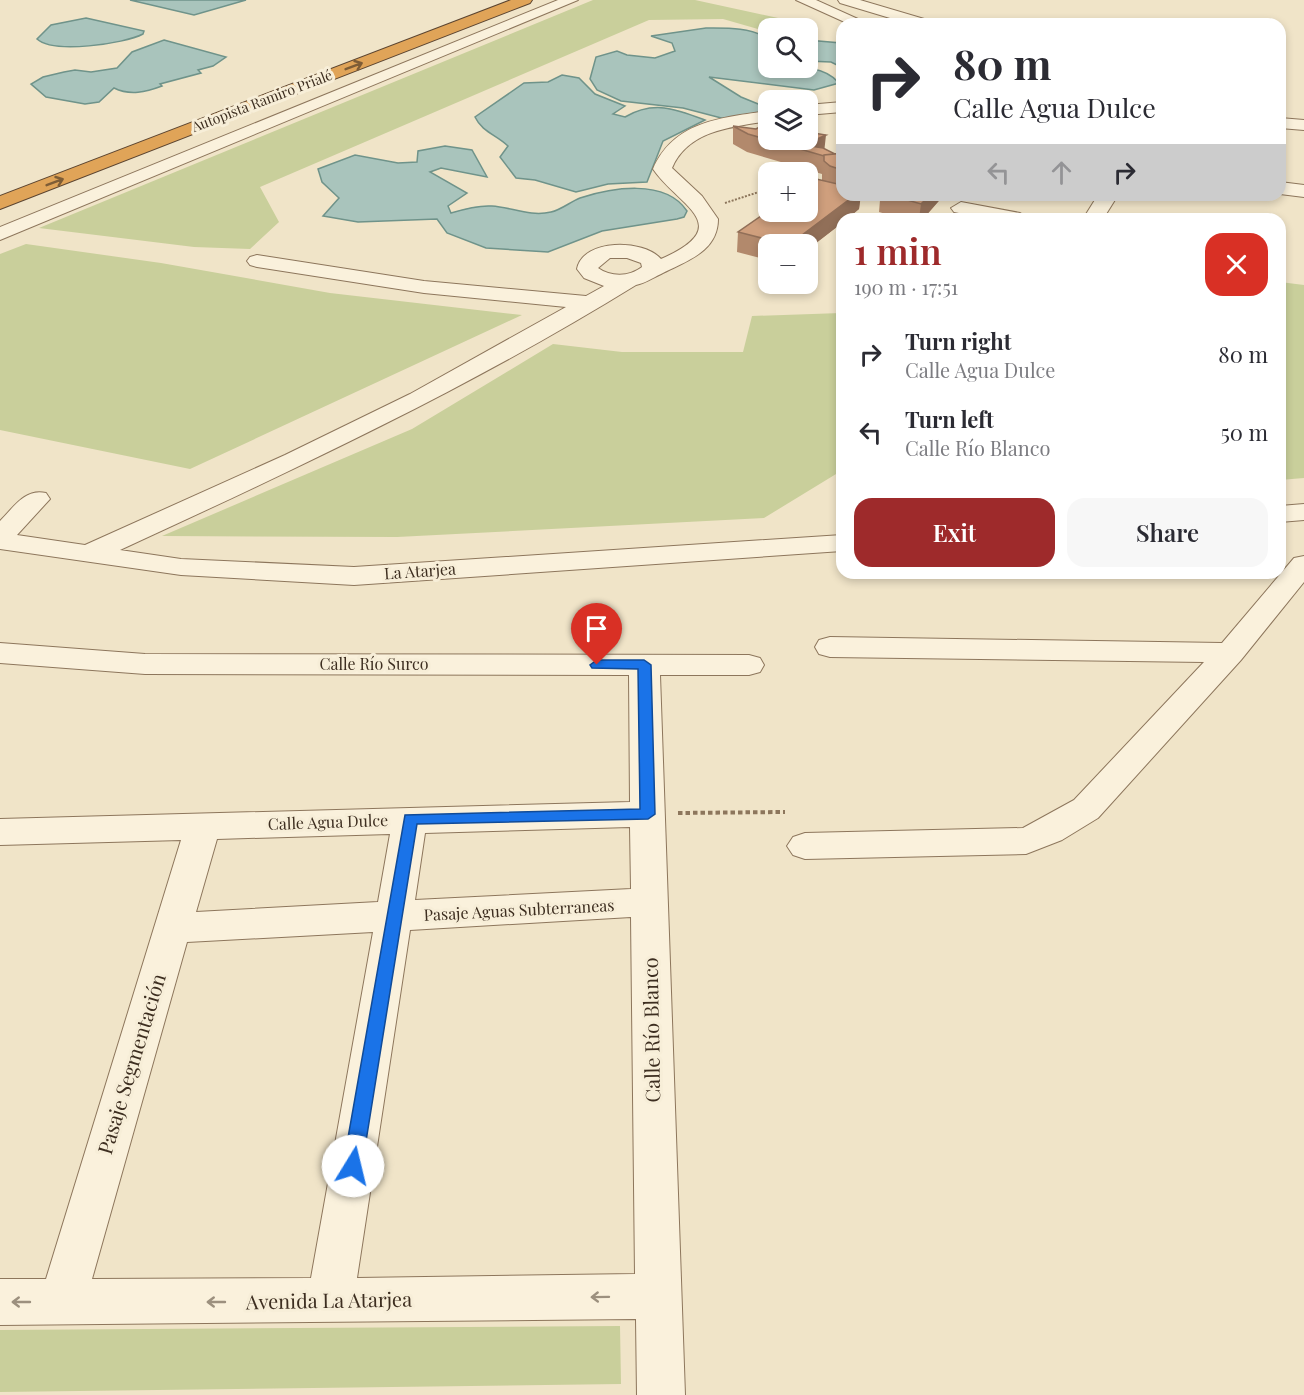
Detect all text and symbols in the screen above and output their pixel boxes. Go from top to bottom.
map controls [758,18,818,294]
button: search [758,18,818,78]
text: 80 m [953,35,1051,91]
icon: right [854,42,932,120]
one-way arrow [344,60,363,71]
street label: Autopista Ramiro Prialé [188,65,335,136]
text: Calle Agua Dulce [953,89,1156,125]
button: layers [758,90,818,150]
icon: left [982,156,1015,189]
icon: ahead [1045,156,1078,189]
icon: right [1108,156,1141,189]
button: + [758,162,818,222]
one-way arrow [45,176,63,187]
text: 1 min [854,226,942,274]
button: close [1205,233,1268,296]
button: − [758,234,818,294]
text: 190 m · 17:51 [854,273,958,300]
text: Turn right [905,326,1011,356]
icon: right [854,338,887,371]
text: 80 m [1218,339,1268,369]
text: Calle Agua Dulce [905,356,1055,383]
text: Turn left [905,404,994,434]
icon: left [854,416,887,449]
text: 50 m [1221,417,1268,447]
text: Calle Río Blanco [905,434,1050,461]
button: Exit [854,498,1055,567]
button: Share [1067,498,1268,567]
street label: La Atarjea [383,558,457,583]
pin [571,603,622,665]
icon: arrive [580,612,613,645]
street label: Calle Río Surco [319,653,429,674]
street label: Calle Agua Dulce [268,809,388,834]
street label: Pasaje Aguas Subterraneas [423,894,615,925]
street label: Calle Río Blanco [636,957,665,1103]
street label: Pasaje Segmentación [90,970,171,1157]
position arrow [321,1134,385,1198]
street label: Avenida La Atarjea [245,1285,412,1314]
one-way arrow [590,1291,610,1303]
one-way arrow [11,1296,31,1308]
one-way arrow [206,1296,226,1308]

